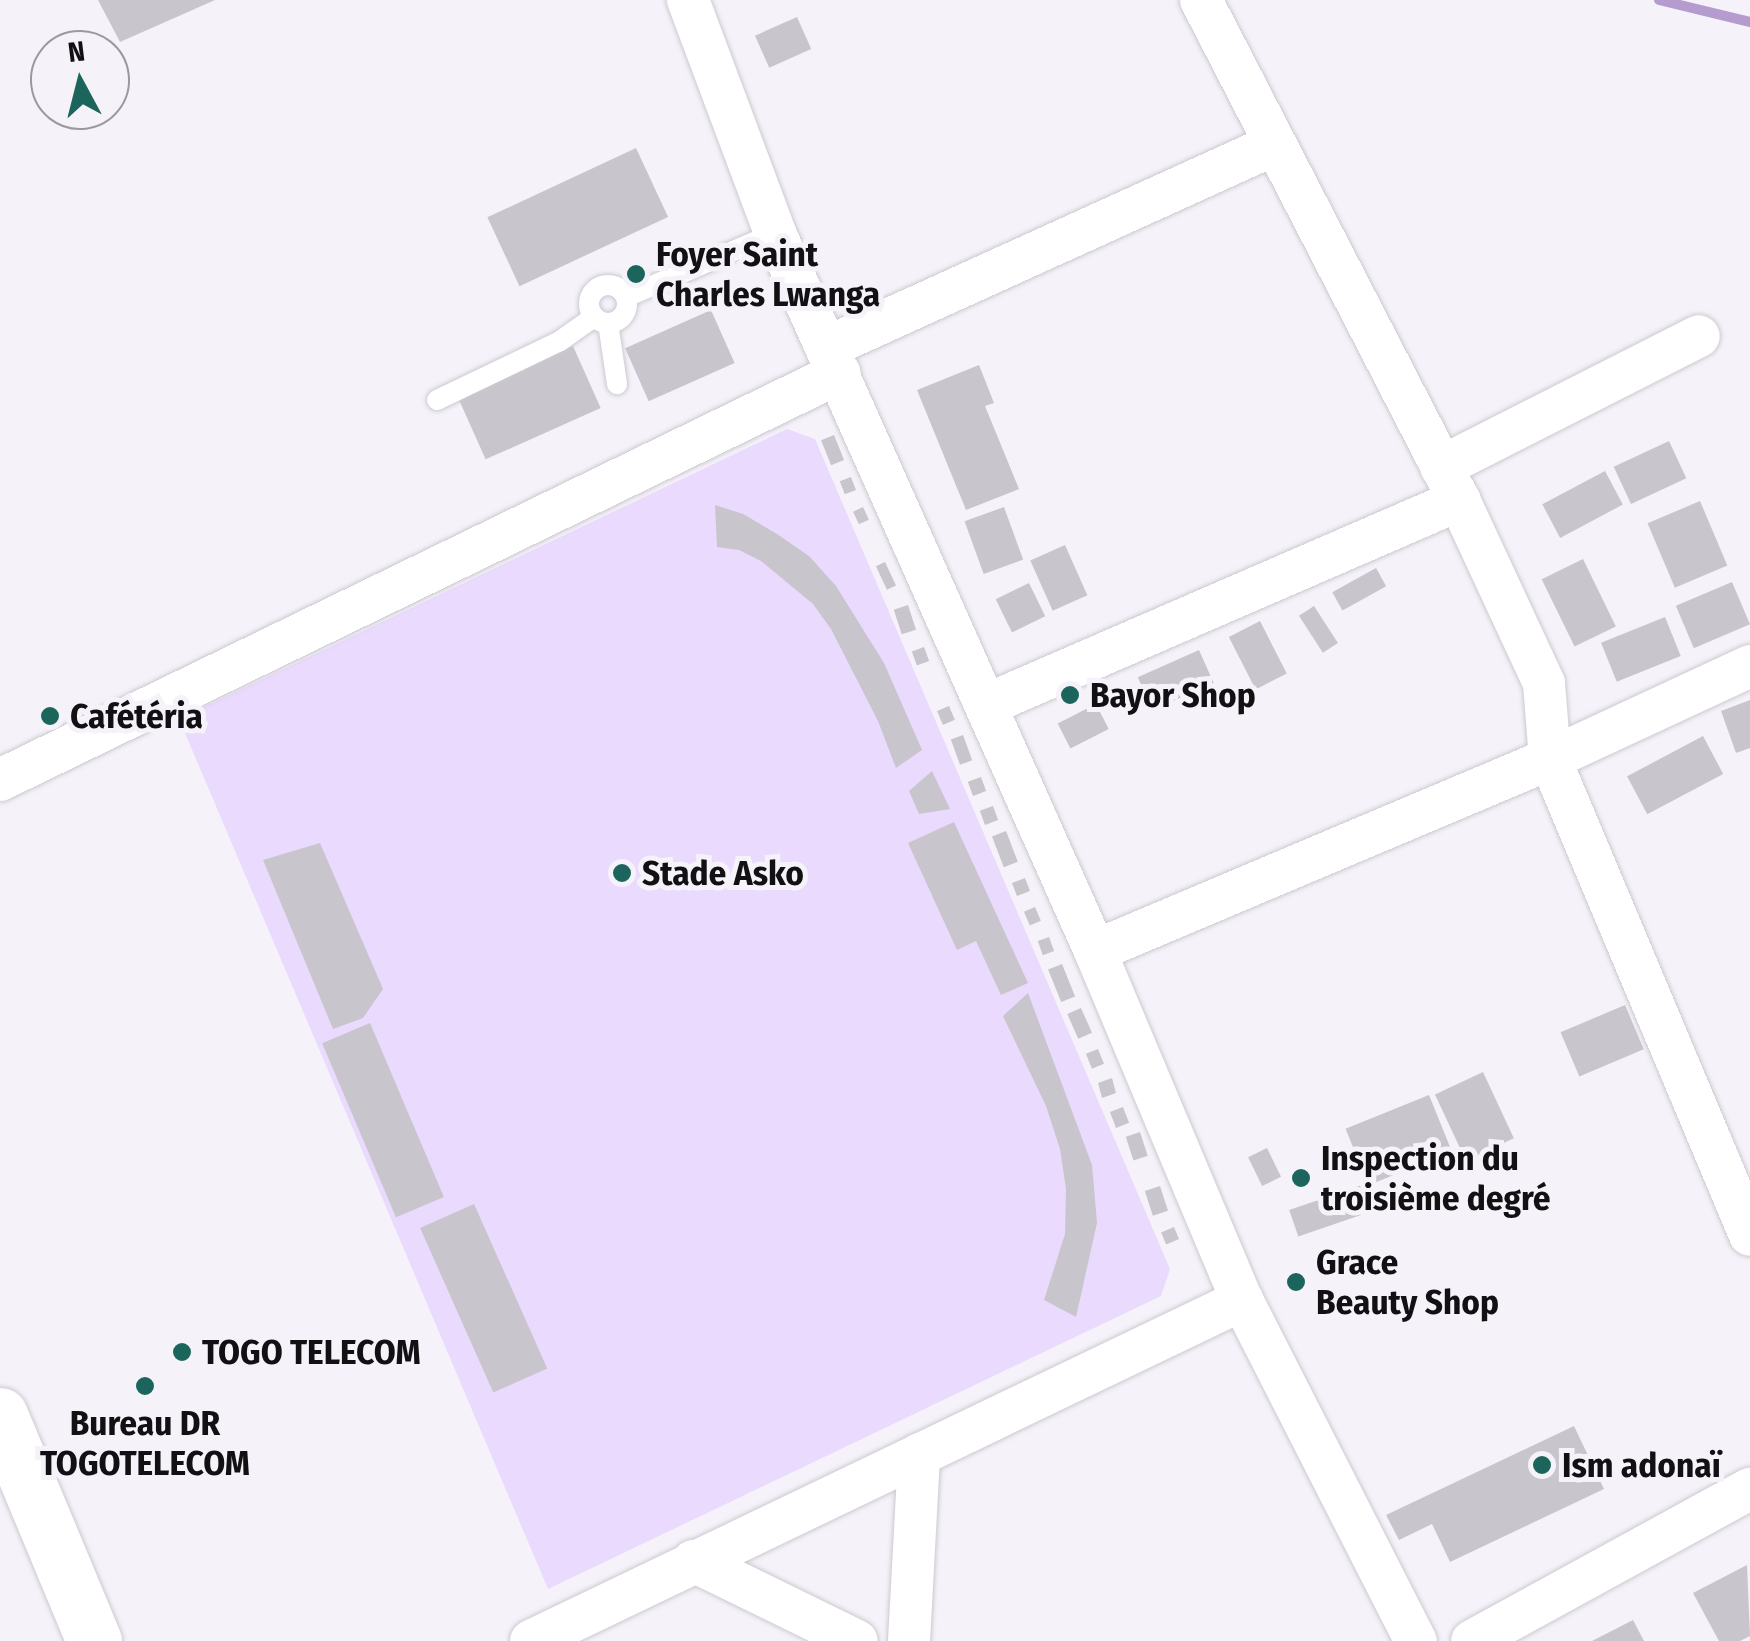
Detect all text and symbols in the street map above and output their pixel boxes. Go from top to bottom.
north arrow [30,30,130,130]
text: N [66,34,87,69]
place label: Foyer Saint Charles Lwanga [656,233,880,315]
marker: Foyer Saint Charles Lwanga [625,263,647,285]
place label: Bayor Shop [1090,674,1256,716]
marker: Bayor Shop [1059,684,1081,706]
place label: Cafétéria [70,695,203,737]
marker: Cafétéria [39,705,61,727]
place label: Stade Asko [642,852,804,894]
marker: Stade Asko [611,862,633,884]
place label: Inspection du troisième degré [1321,1137,1551,1219]
marker: Inspection du troisième degré [1290,1167,1312,1189]
place label: Grace Beauty Shop [1316,1241,1499,1323]
marker: Grace Beauty Shop [1285,1271,1307,1293]
place label: TOGO TELECOM [202,1331,421,1373]
marker: TOGO TELECOM [171,1341,193,1363]
marker: Bureau DR TOGOTELECOM [134,1375,156,1397]
place label: Bureau DR TOGOTELECOM [40,1402,250,1484]
place label: Ism adonaï [1562,1444,1721,1486]
marker: Ism adonaï [1531,1454,1553,1476]

